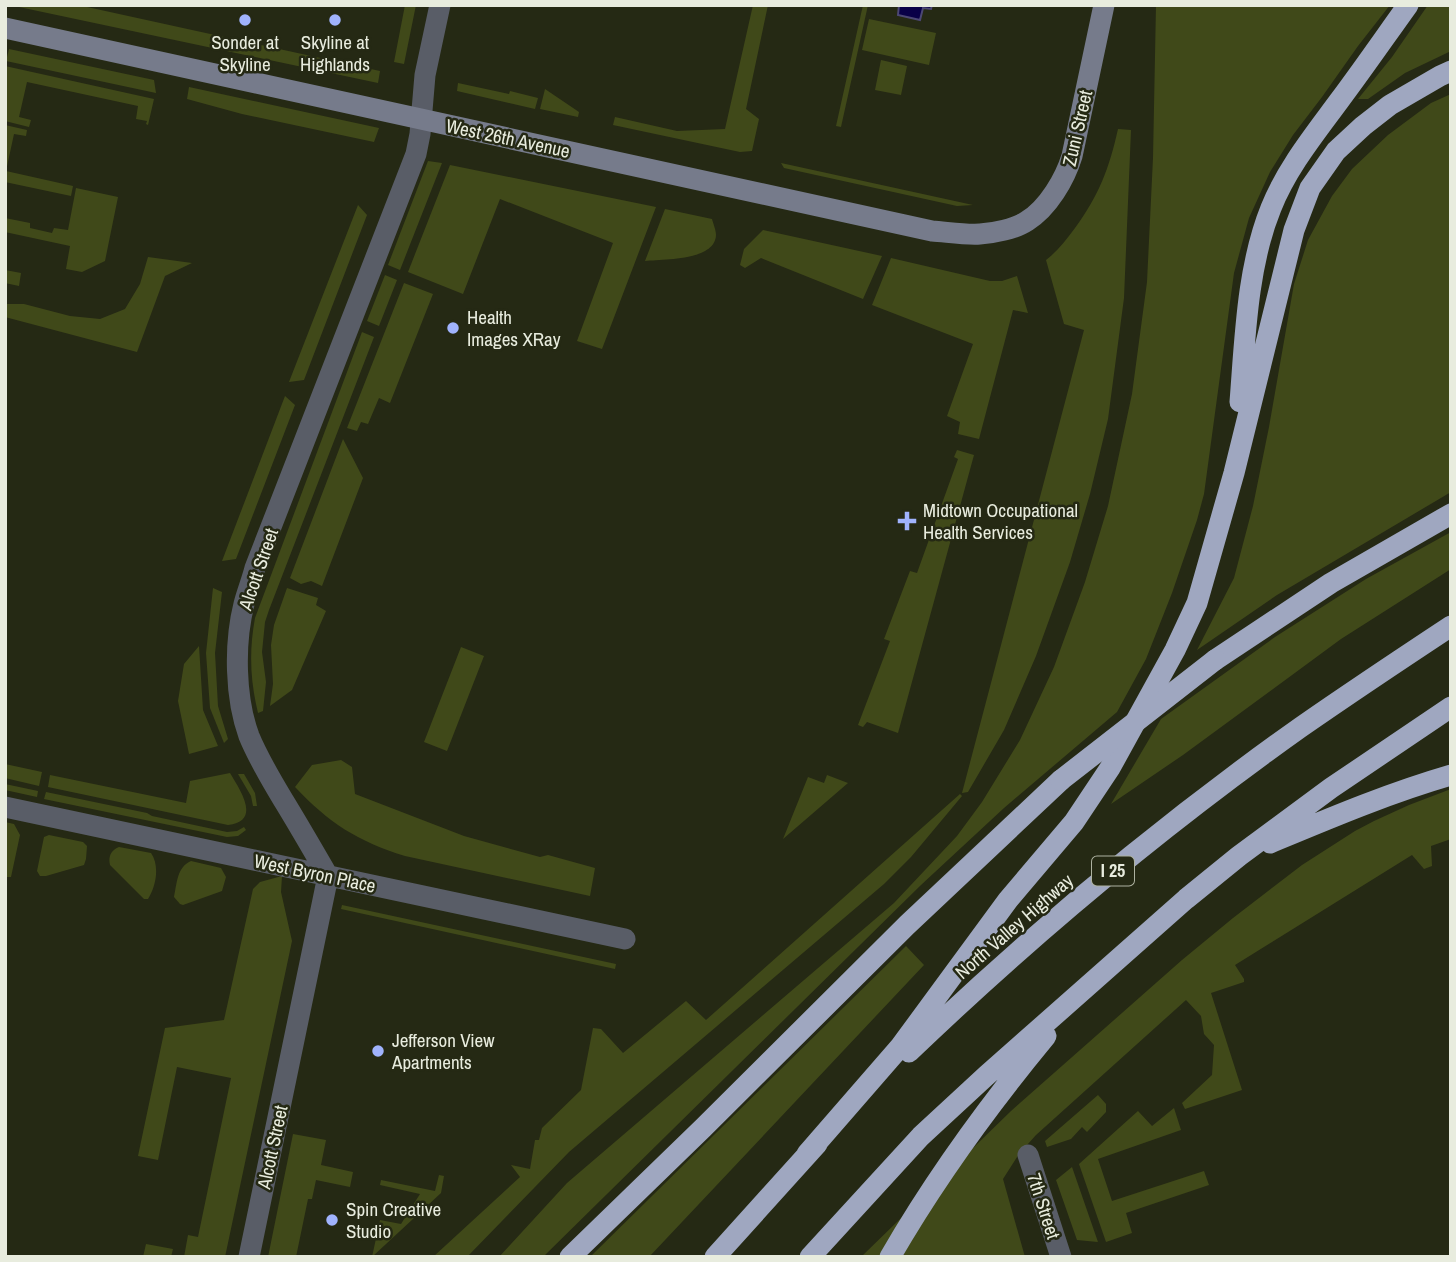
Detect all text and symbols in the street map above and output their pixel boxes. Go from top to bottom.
marker: Sonder at Skyline [237,12,253,28]
marker: Skyline at Highlands [327,12,343,28]
place label: Sonder at Skyline [211,29,279,77]
place label: Skyline at Highlands [300,29,370,77]
street label: Zuni Street [1056,87,1098,168]
street label: West 26th Avenue [444,112,572,164]
place label: Health Images XRay [467,304,561,352]
marker: Health Images XRay [445,320,461,336]
place label: Midtown Occupational Health Services [923,497,1078,545]
marker: Midtown Occupational Health Services [897,511,917,531]
street label: Alcott Street [232,524,284,614]
street label: West Byron Place [252,847,378,899]
road number: I 25 [1092,856,1134,886]
street label: North Valley Highway [949,867,1079,985]
place label: Jefferson View Apartments [391,1027,495,1075]
marker: Jefferson View Apartments [370,1043,386,1059]
street label: Alcott Street [250,1102,294,1192]
street label: 7th Street [1021,1170,1067,1243]
place label: Spin Creative Studio [346,1196,441,1244]
marker: Spin Creative Studio [324,1212,340,1228]

